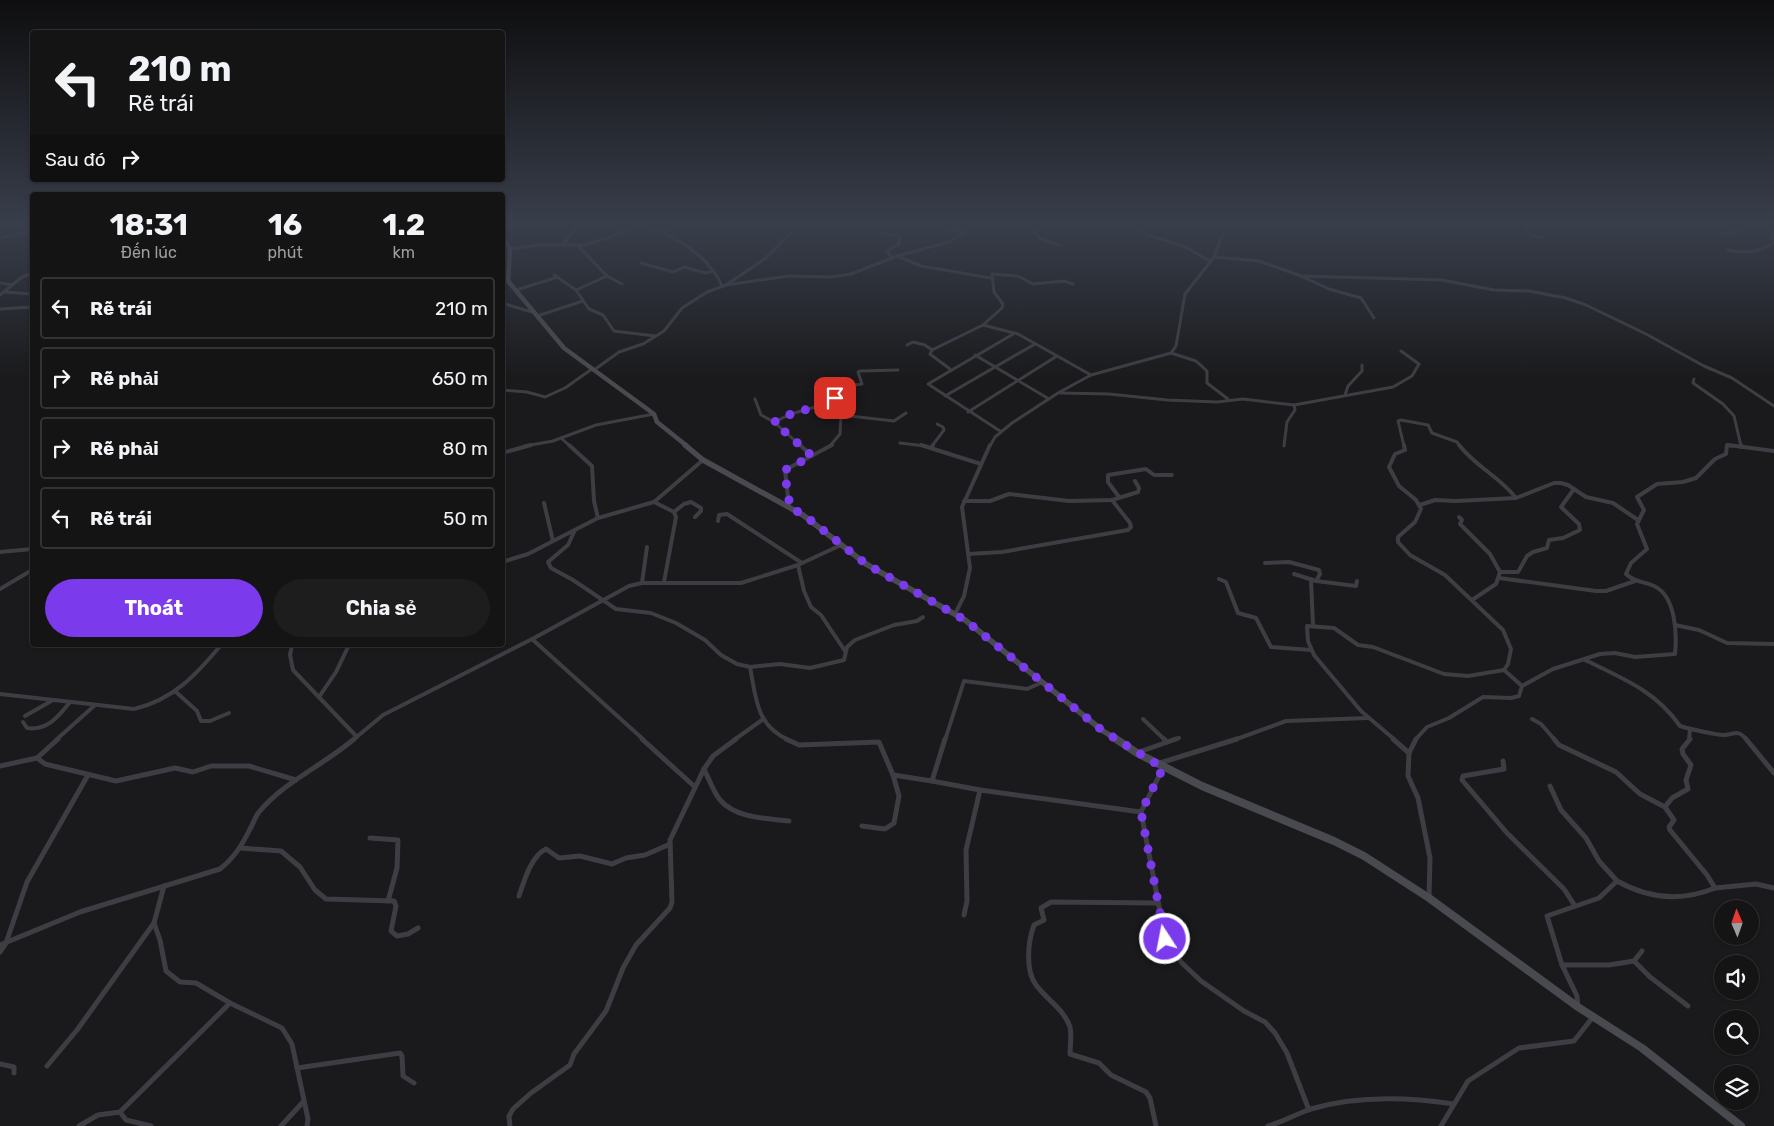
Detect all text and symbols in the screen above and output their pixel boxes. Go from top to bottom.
text: 210 m [128,48,231,90]
icon: left [45,50,110,115]
text: Rẽ trái [128,90,194,117]
icon: right [116,145,144,173]
text: Sau đó [45,148,106,171]
text: 18:31 [110,207,188,243]
text: 16 [268,207,302,243]
text: 1.2 [382,207,425,243]
text: Đến lúc [121,243,177,262]
text: phút [268,243,303,262]
text: km [393,243,415,262]
icon: left [47,294,75,322]
text: Rẽ trái [90,297,152,320]
text: 210 m [435,297,488,320]
icon: right [47,364,75,392]
text: Rẽ phải [90,367,159,390]
text: 650 m [432,367,488,390]
pin [814,377,856,419]
icon: arrive [821,384,849,412]
icon: right [47,434,75,462]
text: Rẽ phải [90,437,159,460]
text: 80 m [442,437,488,460]
icon: left [47,504,75,532]
text: Rẽ trái [90,507,152,530]
text: 50 m [443,507,488,530]
button: Thoát [45,579,263,637]
button: Chia sẻ [273,579,490,637]
north arrow [1714,900,1759,945]
map controls [1714,900,1759,1110]
position arrow [1138,912,1190,964]
button: sound [1714,955,1759,1000]
button: search [1714,1010,1759,1055]
button: layers [1714,1065,1759,1110]

